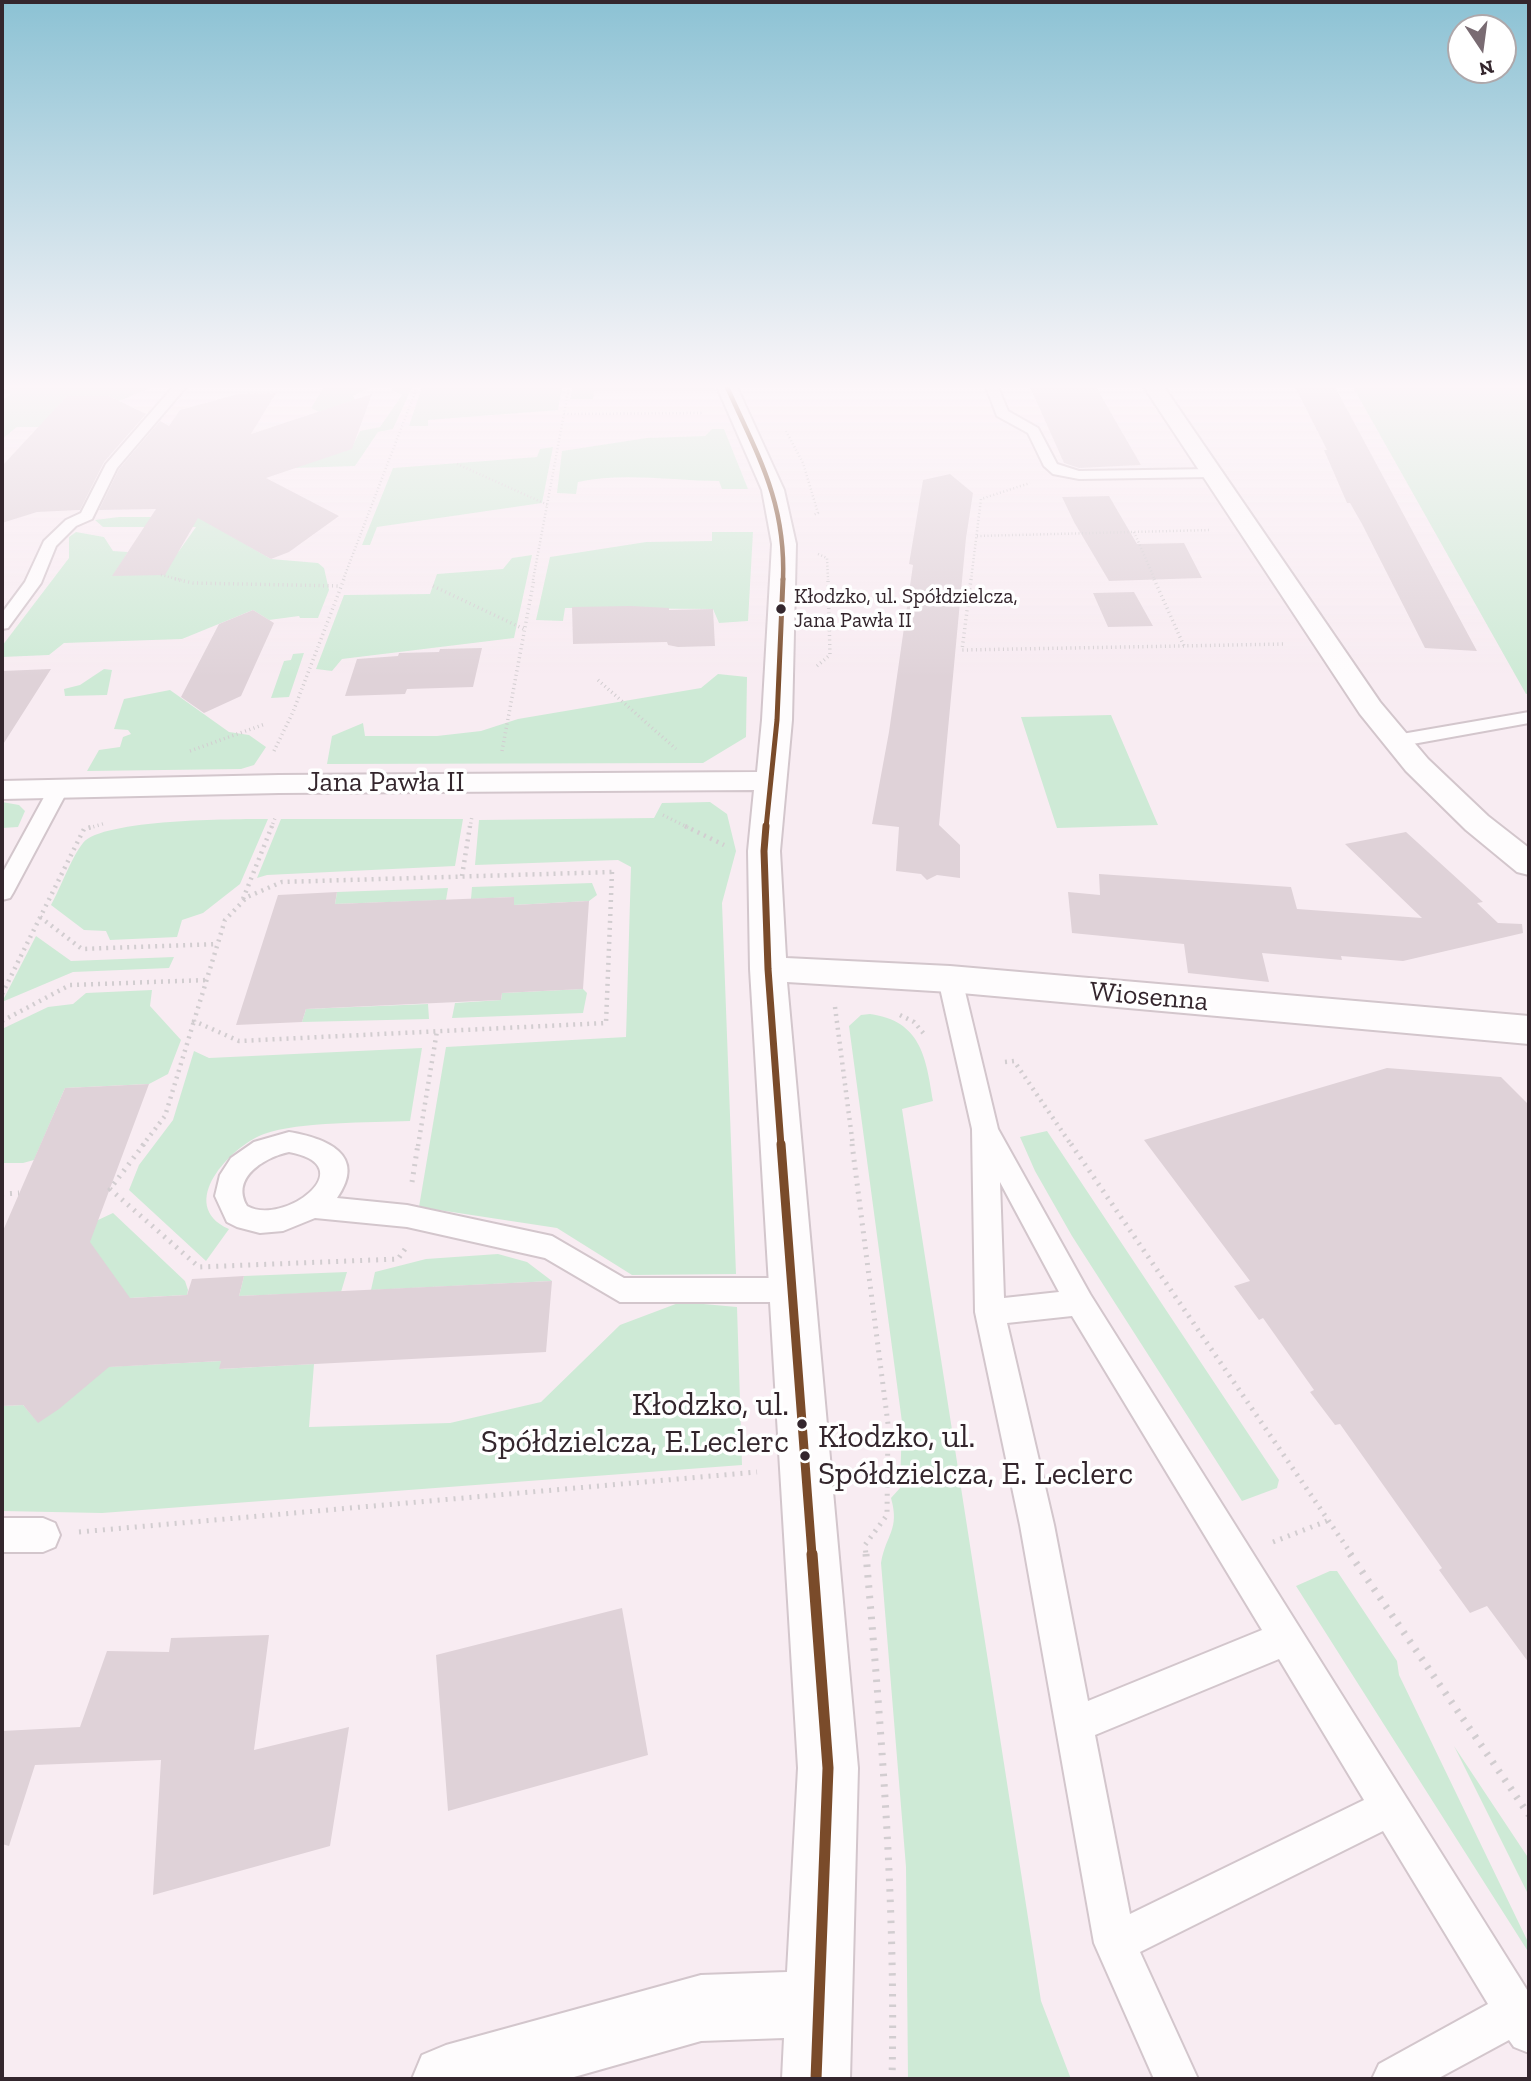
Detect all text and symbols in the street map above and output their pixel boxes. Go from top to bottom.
north arrow [1447,14,1517,84]
text: N [1477,55,1496,81]
place label: Kłodzko, ul. Spółdzielcza, Jana Pawła II [794,584,1018,634]
marker: Kłodzko, ul. Spółdzielcza, Jana Pawła II [774,602,788,616]
street label: Jana Pawła II [307,766,465,800]
street label: Wiosenna [1088,975,1210,1019]
place label: Kłodzko, ul. Spółdzielcza, E.Leclerc [481,1387,789,1462]
marker: Kłodzko, ul. Spółdzielcza, E.Leclerc [795,1417,809,1431]
place label: Kłodzko, ul. Spółdzielcza, E. Leclerc [818,1419,1133,1494]
marker: Kłodzko, ul. Spółdzielcza, E. Leclerc [798,1449,812,1463]

